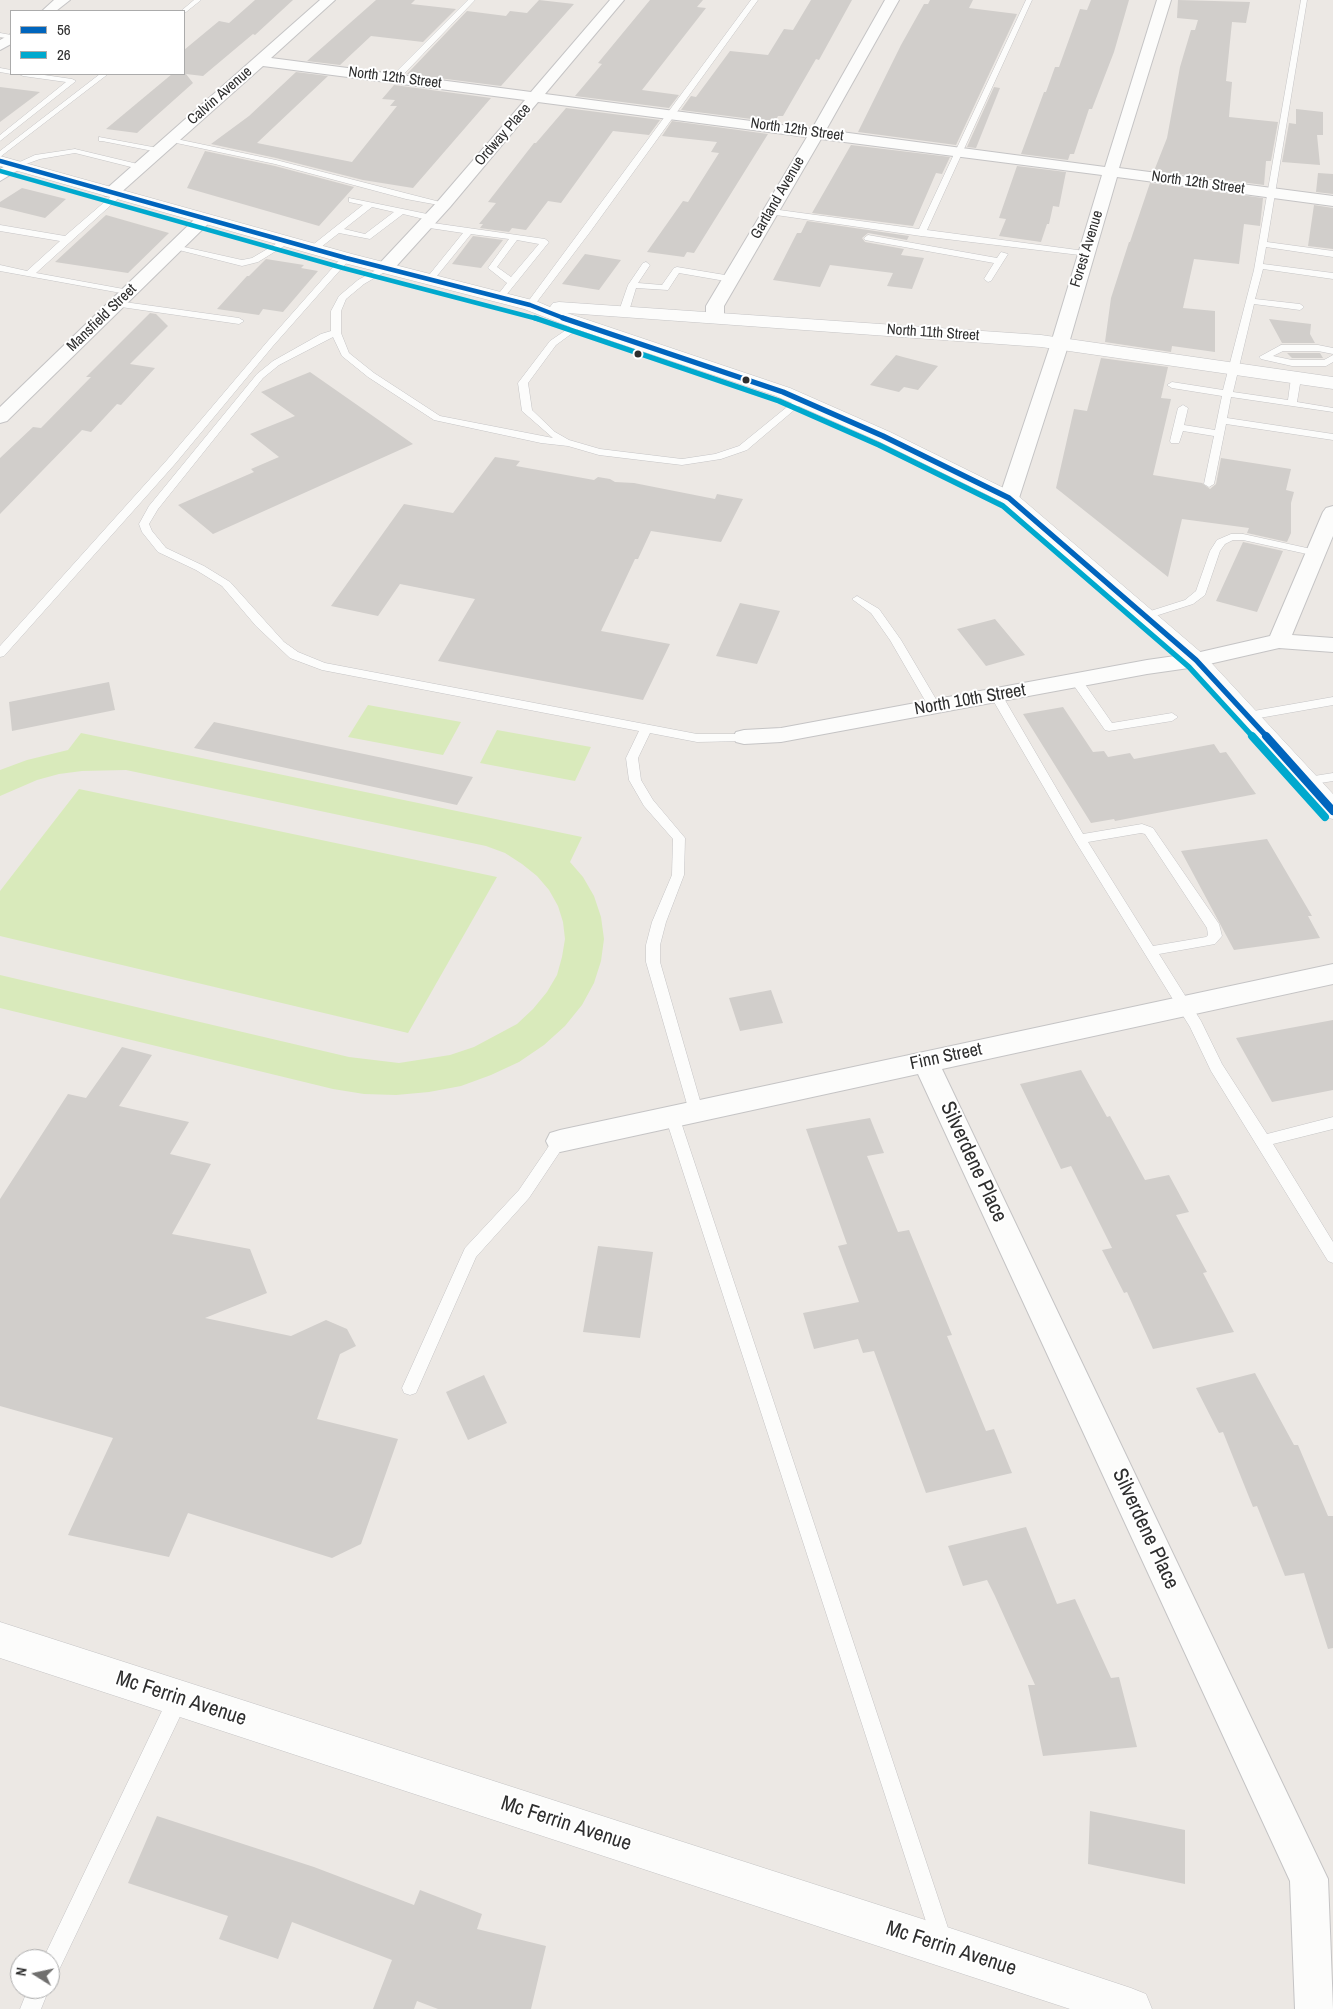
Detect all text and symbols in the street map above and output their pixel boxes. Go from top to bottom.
legend [10,10,185,75]
text: 56 [57,19,71,40]
text: 26 [57,44,71,65]
street label: Calvin Avenue [184,63,256,129]
street label: North 12th Street [347,63,443,93]
street label: Ordway Place [471,100,535,170]
street label: North 12th Street [749,115,845,145]
street label: Gartland Avenue [747,154,809,242]
street label: North 12th Street [1150,168,1246,198]
street label: Forest Avenue [1067,209,1107,289]
street label: Mansfield Street [64,280,140,356]
street label: North 11th Street [886,321,980,345]
unlabelled marker [633,349,643,359]
unlabelled marker [741,375,751,385]
street label: North 10th Street [913,680,1027,720]
street label: Finn Street [908,1039,984,1075]
street label: Silverdene Place [934,1098,1012,1226]
street label: Silverdene Place [1106,1465,1184,1593]
street label: Mc Ferrin Avenue [113,1666,249,1732]
street label: Mc Ferrin Avenue [498,1791,634,1857]
street label: Mc Ferrin Avenue [883,1916,1019,1982]
north arrow [10,1949,60,1999]
text: N [12,1966,31,1977]

